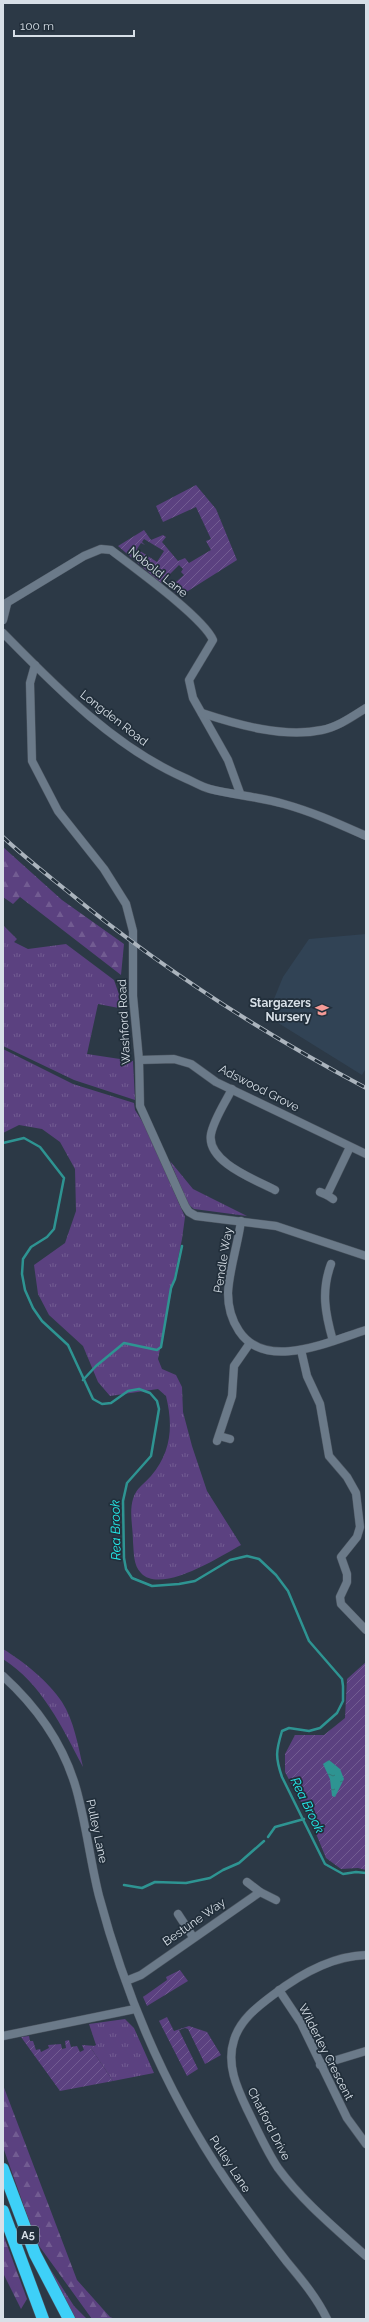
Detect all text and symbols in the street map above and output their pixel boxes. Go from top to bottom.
scale bar [14,12,134,38]
text: 100 m [20,19,54,33]
street label: Nobold Lane [126,544,190,600]
street label: Longden Road [77,687,151,749]
street label: Washford Road [115,979,133,1065]
place label: Stargazers Nursery [250,996,311,1024]
school or university icon: Stargazers Nursery [314,1002,330,1018]
street label: Adswood Grove [217,1062,301,1114]
street label: Pendle Way [211,1226,235,1294]
water label: Rea Brook [107,1500,124,1560]
water label: Rea Brook [288,1775,328,1836]
street label: Pulley Lane [83,1798,111,1864]
street label: Bestune Way [160,1895,228,1949]
street label: Wilderley Crescent [296,2002,356,2102]
street label: Chatford Drive [245,2085,293,2163]
street label: Pulley Lane [206,2133,254,2195]
road number: A5 [17,2226,39,2244]

